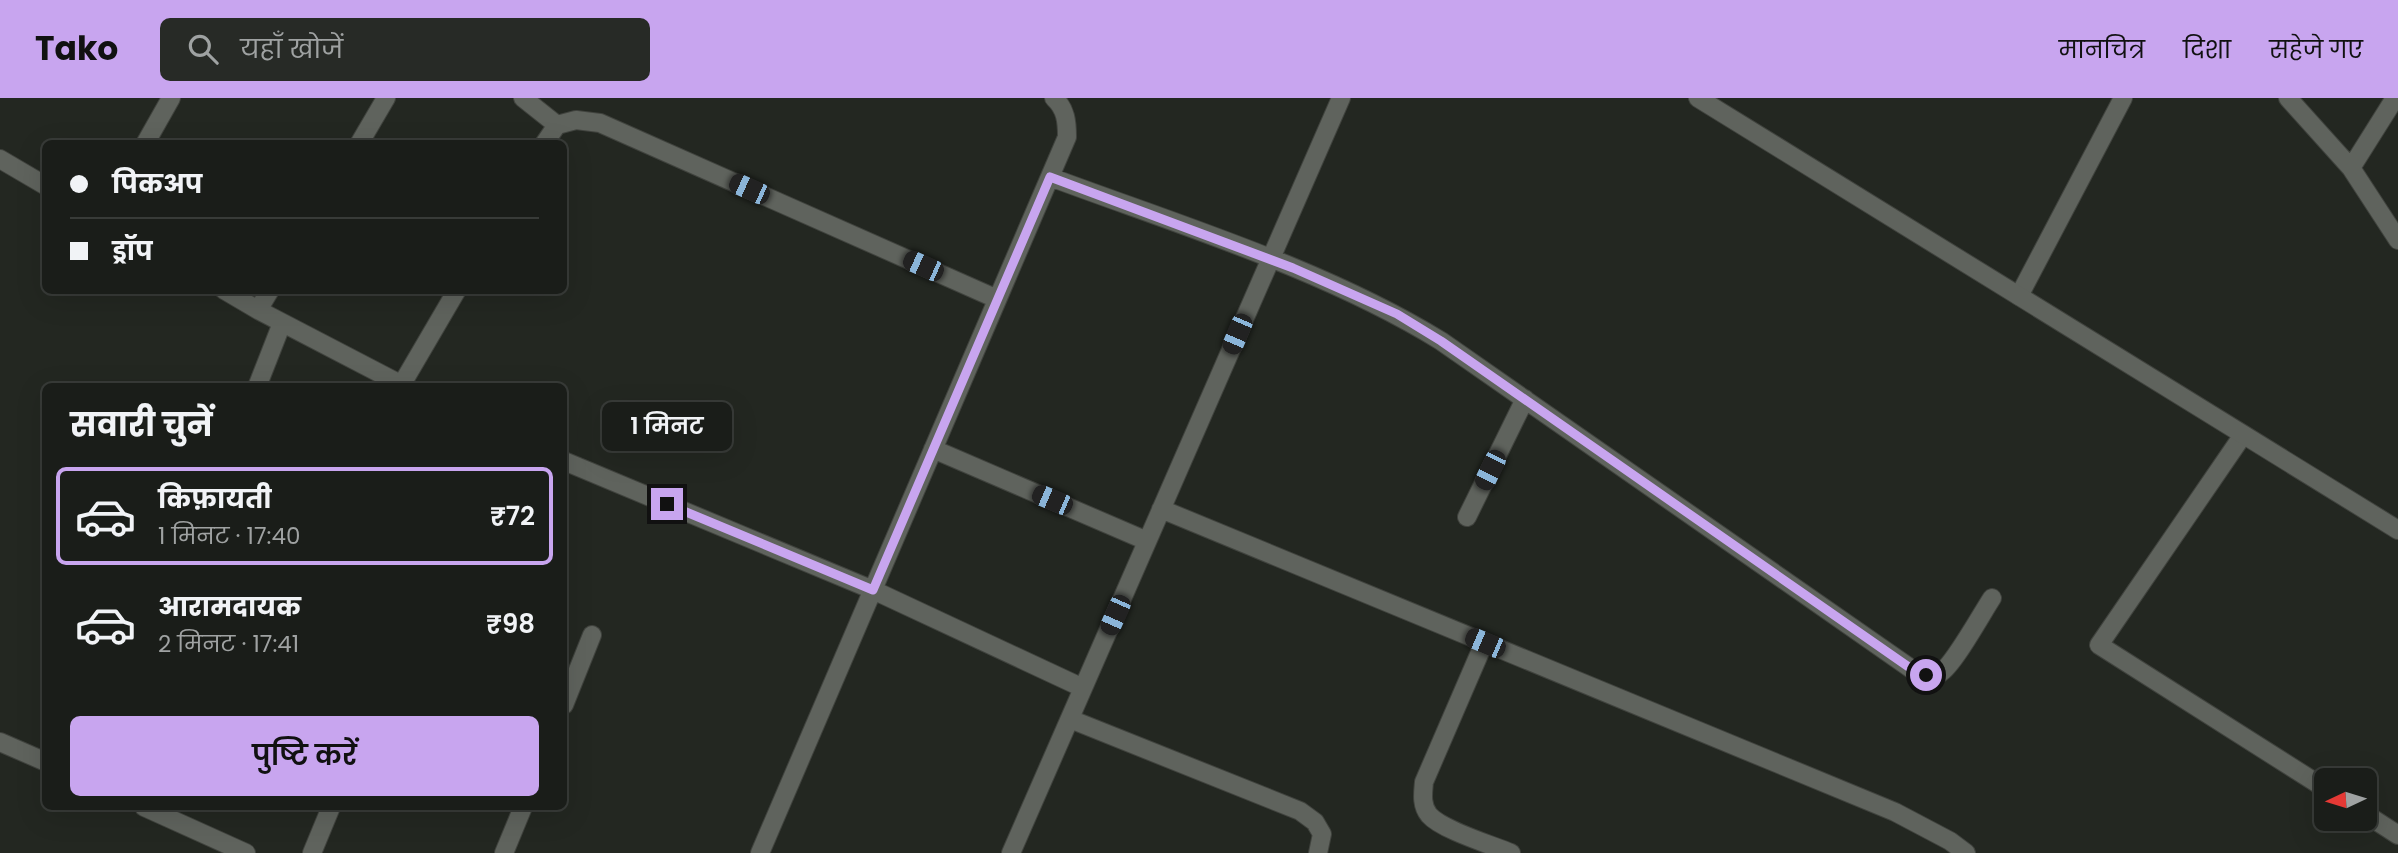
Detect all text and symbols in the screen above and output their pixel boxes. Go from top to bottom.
search box [160,18,650,81]
text: Tako [35,25,118,72]
icon: search [184,30,222,68]
text: यहाँ खोजें [240,31,343,67]
text: मानचित्र [2059,33,2145,66]
text: दिशा [2183,33,2231,66]
text: सहेजे गए [2269,33,2363,66]
text: पिकअप [112,166,202,202]
car [726,171,773,207]
text: ड्रॉप [112,233,153,269]
car [900,248,947,284]
car [1220,311,1255,357]
text: सवारी चुनें [70,402,212,447]
callout: 1 मिनट [602,402,732,452]
text: 1 मिनट [630,410,704,442]
car [1472,447,1509,493]
text: किफ़ायती [158,481,272,517]
car [1029,482,1076,518]
icon: car [74,485,137,548]
route end [651,488,683,520]
text: ₹72 [490,498,535,534]
text: 1 मिनट · 17:40 [158,520,300,552]
text: आरामदायक [158,589,301,625]
car [1097,592,1134,638]
icon: car [74,593,137,656]
text: ₹98 [486,606,535,642]
car [1462,625,1509,661]
text: 2 मिनट · 17:41 [158,628,299,660]
route start [1910,659,1942,691]
button: पुष्टि करें [70,716,539,796]
north arrow [2314,768,2376,831]
map controls [2314,768,2377,831]

